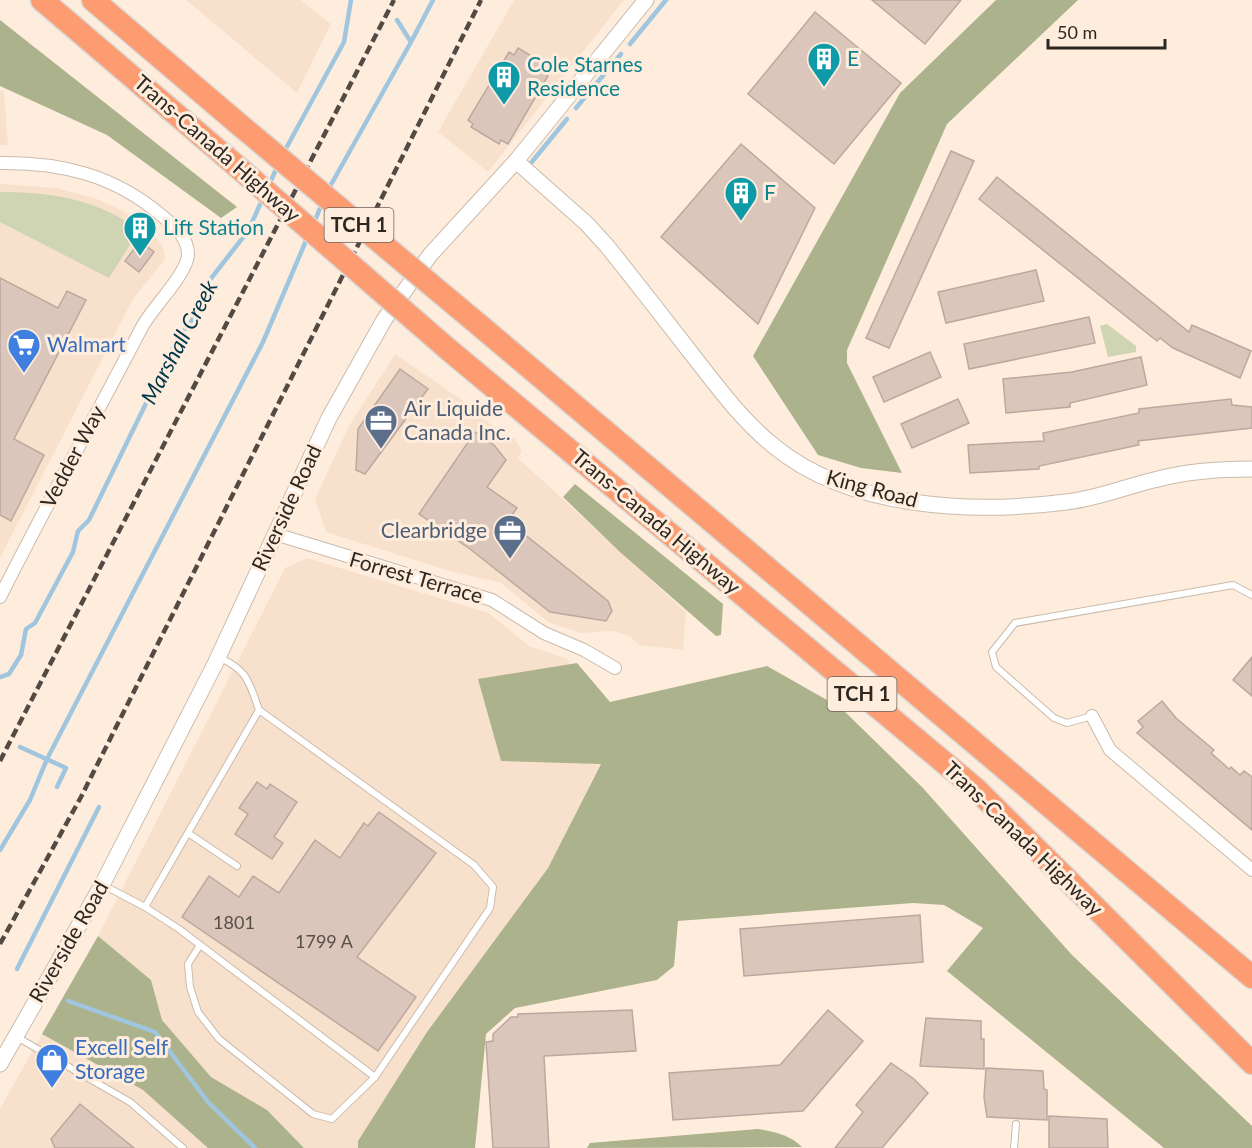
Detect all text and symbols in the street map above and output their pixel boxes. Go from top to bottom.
scale bar [1048,12,1165,50]
text: 50 m [1057,21,1097,43]
building icon: E [806,41,842,88]
place label: E [847,45,859,70]
place label: Cole Starnes Residence [527,51,643,100]
building icon: Cole Starnes Residence [486,59,522,106]
street label: Trans-Canada Highway [130,69,306,227]
building icon: F [723,175,759,222]
place label: F [764,179,776,204]
road number: TCH 1 [324,208,394,242]
building icon: Lift Station [122,210,158,257]
place label: Lift Station [163,214,264,239]
water label: Marshall Creek [135,275,223,408]
supermarket icon: Walmart [6,327,42,374]
place label: Walmart [47,331,126,356]
place label: Air Liquide Canada Inc. [404,395,511,444]
street label: Vedder Way [34,401,109,512]
office icon: Air Liquide Canada Inc. [363,403,399,450]
street label: Riverside Road [246,440,326,574]
street label: Trans-Canada Highway [568,443,746,599]
street label: King Road [824,463,921,512]
office icon: Clearbridge [492,513,528,560]
place label: Clearbridge [381,517,487,542]
street label: Forrest Terrace [347,546,486,608]
road number: TCH 1 [828,677,896,711]
street label: Trans-Canada Highway [939,755,1109,921]
street label: Riverside Road [23,876,113,1006]
house number: 1801 [213,911,255,933]
house number: 1799 A [295,930,354,952]
place label: Excell Self Storage [75,1034,169,1083]
shop icon: Excell Self Storage [34,1042,70,1089]

